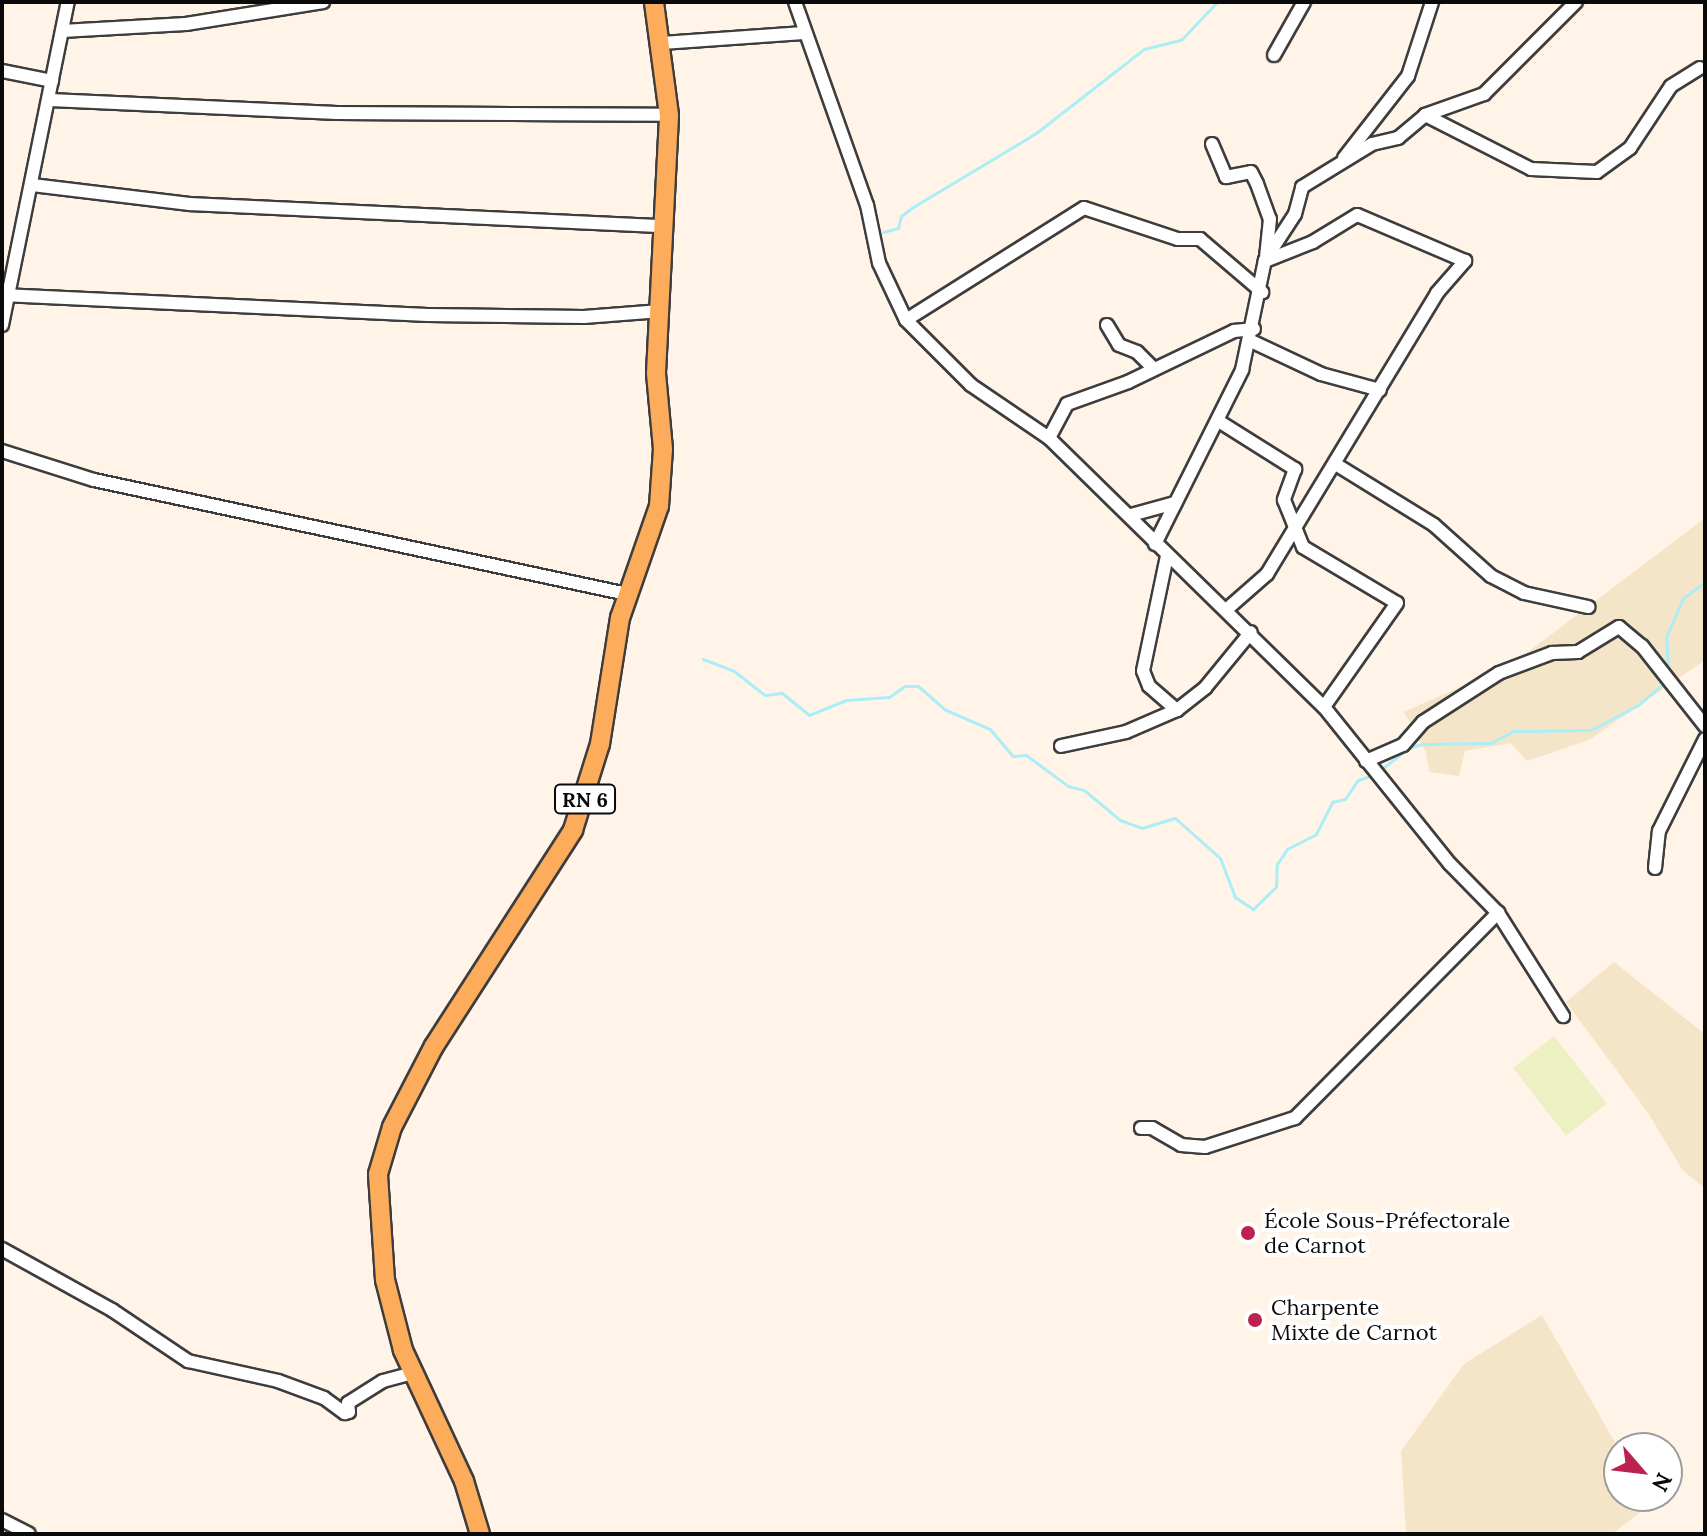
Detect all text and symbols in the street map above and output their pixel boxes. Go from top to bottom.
road number: RN 6 [553,783,617,815]
place label: École Sous-Préfectorale de Carnot [1264,1207,1510,1258]
marker: École Sous-Préfectorale de Carnot [1239,1224,1257,1242]
place label: Charpente Mixte de Carnot [1271,1294,1437,1346]
marker: Charpente Mixte de Carnot [1246,1311,1264,1329]
north arrow [1603,1432,1683,1512]
text: N [1646,1468,1679,1496]

